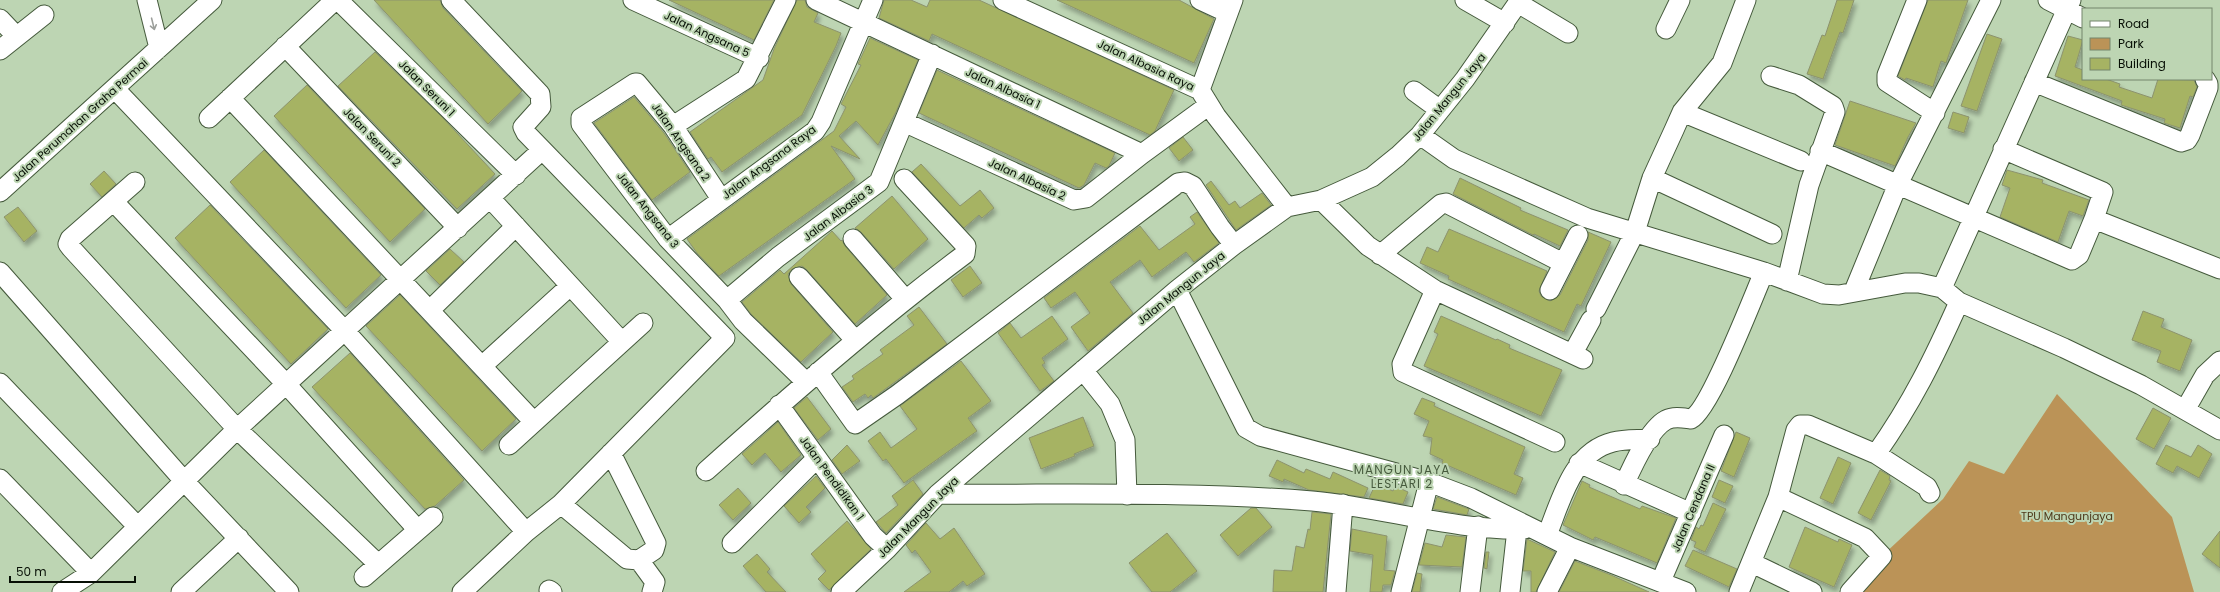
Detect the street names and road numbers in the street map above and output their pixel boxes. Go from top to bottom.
street label: Jalan Angsana 5 [662,7,753,61]
street label: Jalan Albasia Raya [1095,36,1197,94]
street label: Jalan Mangun Jaya [1409,50,1489,144]
street label: Jalan Perumahan Graha Permai [9,55,151,185]
street label: Jalan Seruni 1 [395,56,459,120]
street label: Jalan Albasia 1 [963,64,1043,112]
street label: Jalan Angsana 2 [648,100,714,184]
street label: Jalan Seruni 2 [340,104,404,170]
street label: Jalan Angsana Raya [719,121,819,203]
street label: Jalan Albasia 2 [986,154,1068,204]
street label: Jalan Angsana 3 [613,169,683,251]
street label: Jalan Albasia 3 [800,181,876,245]
street label: Jalan Mangun Jaya [1134,248,1228,328]
street label: Jalan Pendidikan 1 [796,433,868,523]
street label: Jalan Cendana II [1667,462,1719,554]
street label: Jalan Mangun Jaya [874,473,962,561]

